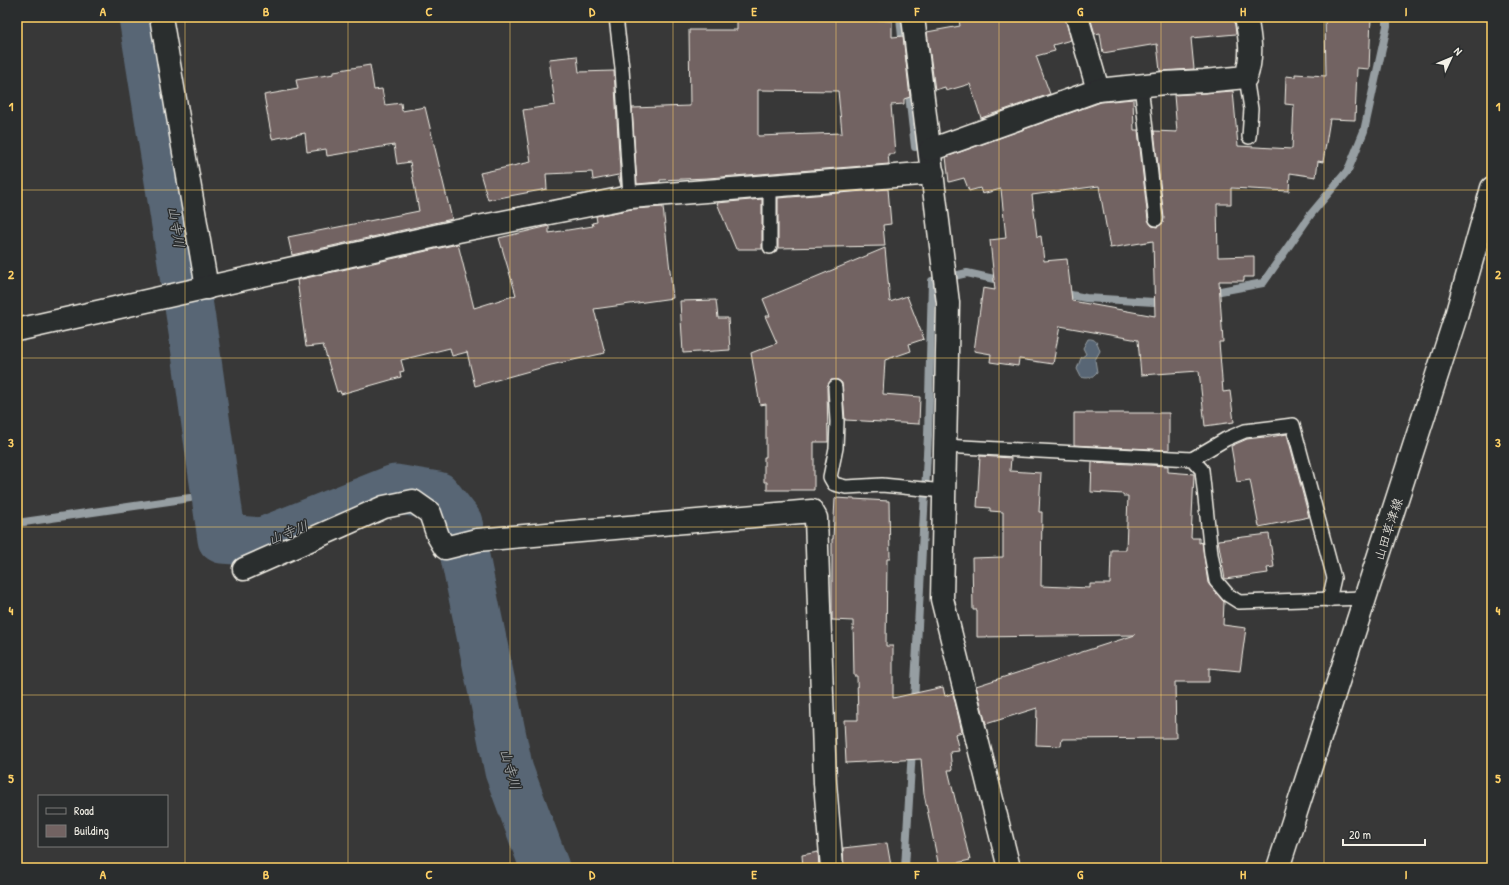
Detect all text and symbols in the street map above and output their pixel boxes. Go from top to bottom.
text: A [100,2,107,20]
text: B [263,2,270,20]
text: C [425,2,433,20]
text: D [589,2,596,20]
text: E [751,2,757,20]
text: F [914,2,921,20]
text: G [1077,2,1084,20]
text: H [1240,2,1246,20]
text: I [1404,2,1408,20]
north arrow [1431,38,1471,78]
text: N [1451,44,1465,58]
text: 1 [9,97,14,115]
text: 1 [1496,97,1501,115]
water label: 山寺川 [164,205,190,249]
text: 2 [8,265,15,283]
text: 2 [1495,265,1502,283]
text: 3 [8,433,14,451]
text: 3 [1495,433,1501,451]
street label: 山田草津線 [1369,494,1407,563]
water label: 山寺川 [265,515,311,549]
text: 4 [9,601,14,619]
text: 4 [1496,601,1501,619]
water label: 山寺川 [496,746,526,792]
text: 5 [8,769,14,787]
text: 5 [1495,769,1501,787]
legend [38,795,168,847]
text: Road [74,802,94,819]
scale bar [1343,821,1425,847]
text: Building [74,822,109,839]
text: 20 m [1349,826,1371,843]
text: A [100,865,107,883]
text: B [263,865,270,883]
text: C [425,865,433,883]
text: D [589,865,596,883]
text: E [751,865,757,883]
text: F [914,865,921,883]
text: G [1077,865,1084,883]
text: H [1240,865,1246,883]
text: I [1404,865,1408,883]

